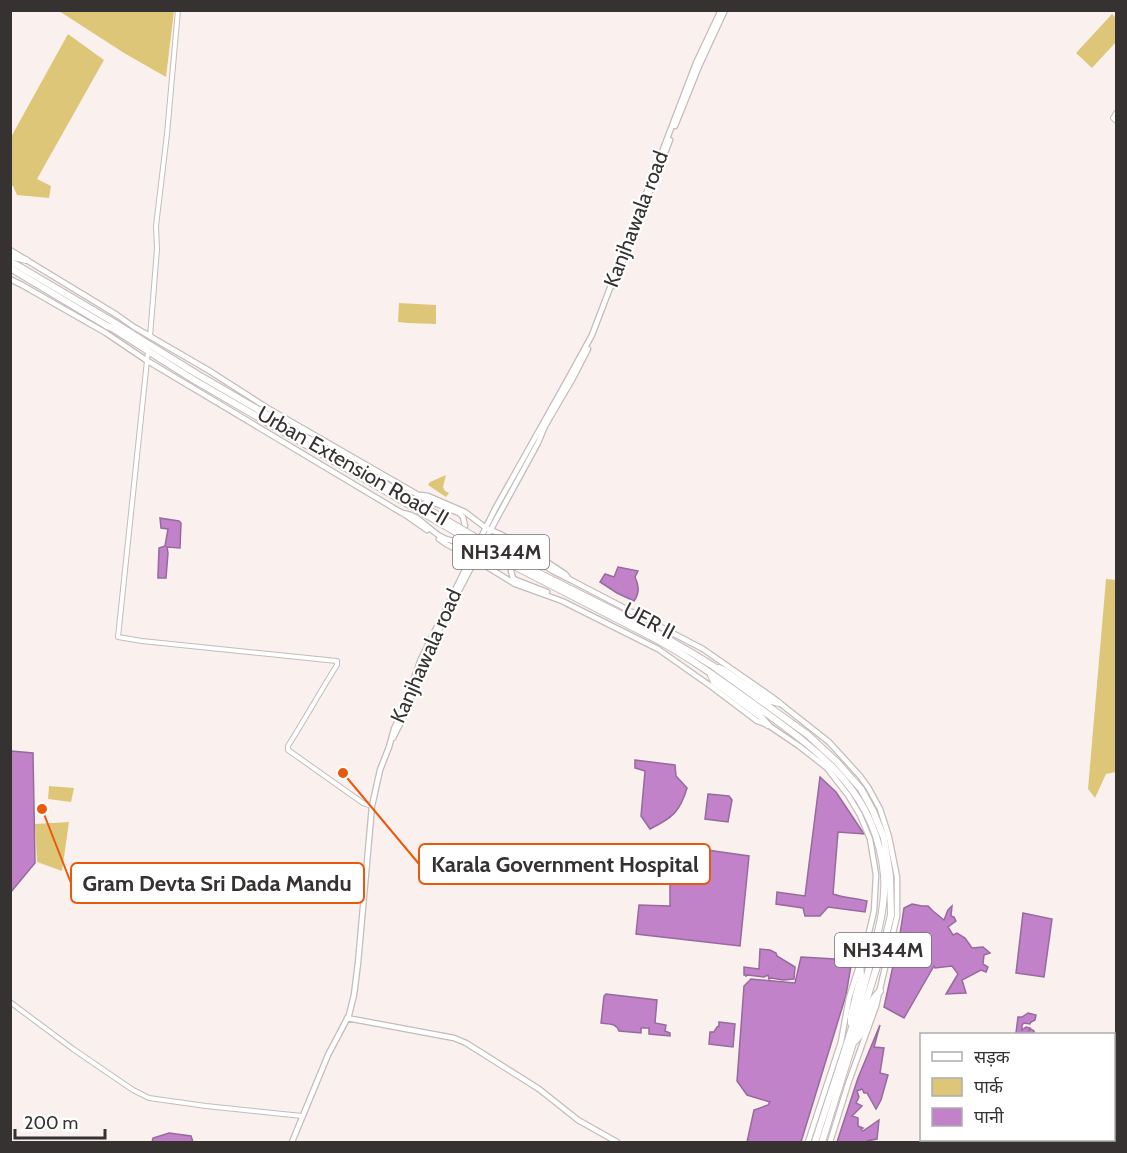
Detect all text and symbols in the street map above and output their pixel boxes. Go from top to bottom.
street label: Kanjhawala road [598,147,674,291]
street label: Urban Extension Road-II [253,400,454,531]
road number: NH344M [453,535,549,569]
street label: Kanjhawala road [385,585,467,727]
street label: UER II [619,597,679,644]
callout: Karala Government Hospital [419,844,710,884]
text: Karala Government Hospital [431,851,699,878]
callout: Gram Devta Sri Dada Mandu [71,863,364,903]
text: Gram Devta Sri Dada Mandu [82,870,352,897]
road number: NH344M [835,933,931,967]
legend [920,1033,1115,1141]
text: सड़क [974,1046,1011,1068]
text: पार्क [974,1076,1004,1098]
scale bar [15,1102,105,1140]
text: पानी [974,1106,1004,1128]
text: 200 m [24,1112,78,1134]

